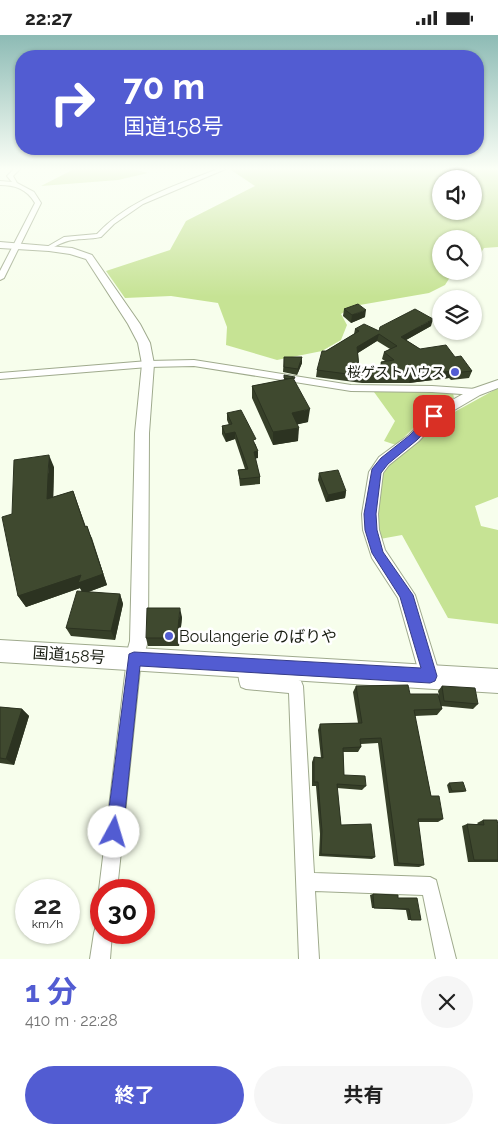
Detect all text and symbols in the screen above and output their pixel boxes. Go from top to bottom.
text: 22:27 [25,7,73,29]
text: 70 m [123,66,205,107]
icon: right [40,70,105,135]
text: 国道158号 [123,113,223,139]
map controls [432,170,482,340]
button: sound [432,170,482,220]
button: search [432,230,482,280]
button: layers [432,290,482,340]
place label: 桜ゲストハウス [347,364,445,380]
marker: 桜ゲストハウス [449,366,461,378]
pin [413,395,455,437]
icon: arrive [420,402,448,430]
place label: Boulangerie のばりや [179,627,337,646]
marker: Boulangerie のばりや [163,630,175,642]
street label: 国道158号 [32,643,106,667]
position arrow [87,805,139,857]
speed limit sign: 30 [90,879,155,944]
text: 22 [33,890,62,920]
text: km/h [32,917,63,931]
text: 1 分 [25,974,77,1009]
button: close [421,976,473,1028]
text: 410 m · 22:28 [25,1011,118,1030]
button: 終了 [25,1066,244,1124]
button: 共有 [254,1066,473,1124]

